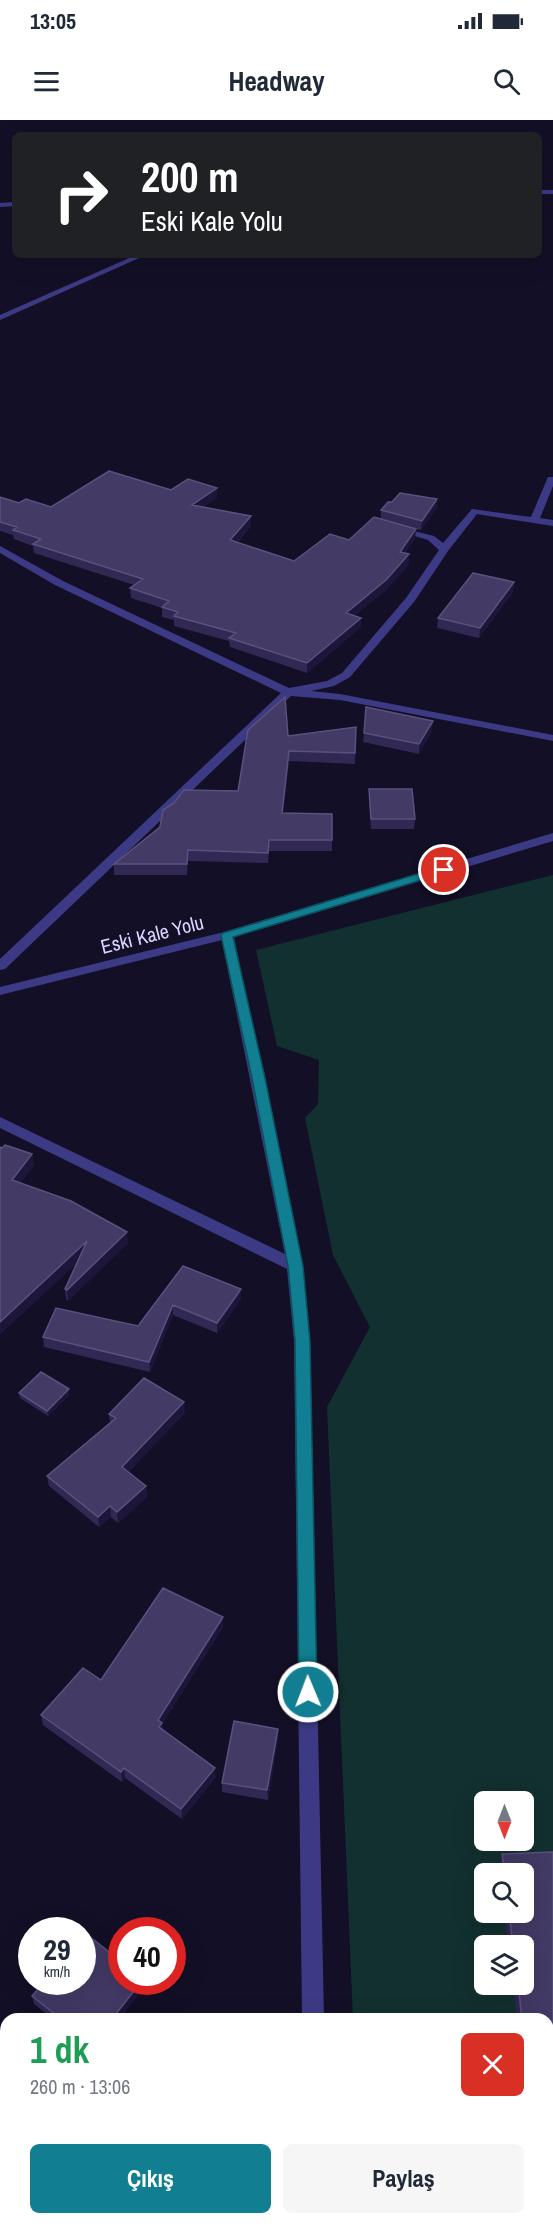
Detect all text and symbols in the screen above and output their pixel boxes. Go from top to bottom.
text: 13:05 [30,6,76,36]
text: Headway [229,63,325,99]
icon: menu [30,65,63,98]
icon: search [490,65,523,98]
text: 200 m [141,149,239,205]
icon: right [42,156,120,234]
text: Eski Kale Yolu [141,203,283,239]
pin [418,844,469,895]
icon: arrive [427,853,460,886]
street label: Eski Kale Yolu [98,908,206,960]
position arrow [276,1660,340,1724]
north arrow [474,1791,534,1851]
map controls [474,1791,534,1995]
button: search [474,1863,534,1923]
speed limit sign: 40 [108,1917,186,1995]
text: 29 [43,1929,71,1969]
button: layers [474,1935,534,1995]
text: km/h [44,1961,70,1982]
text: 1 dk [30,2026,89,2074]
button: close [461,2033,524,2096]
text: 260 m · 13:06 [30,2073,130,2100]
button: Çıkış [30,2144,271,2213]
button: Paylaş [283,2144,524,2213]

